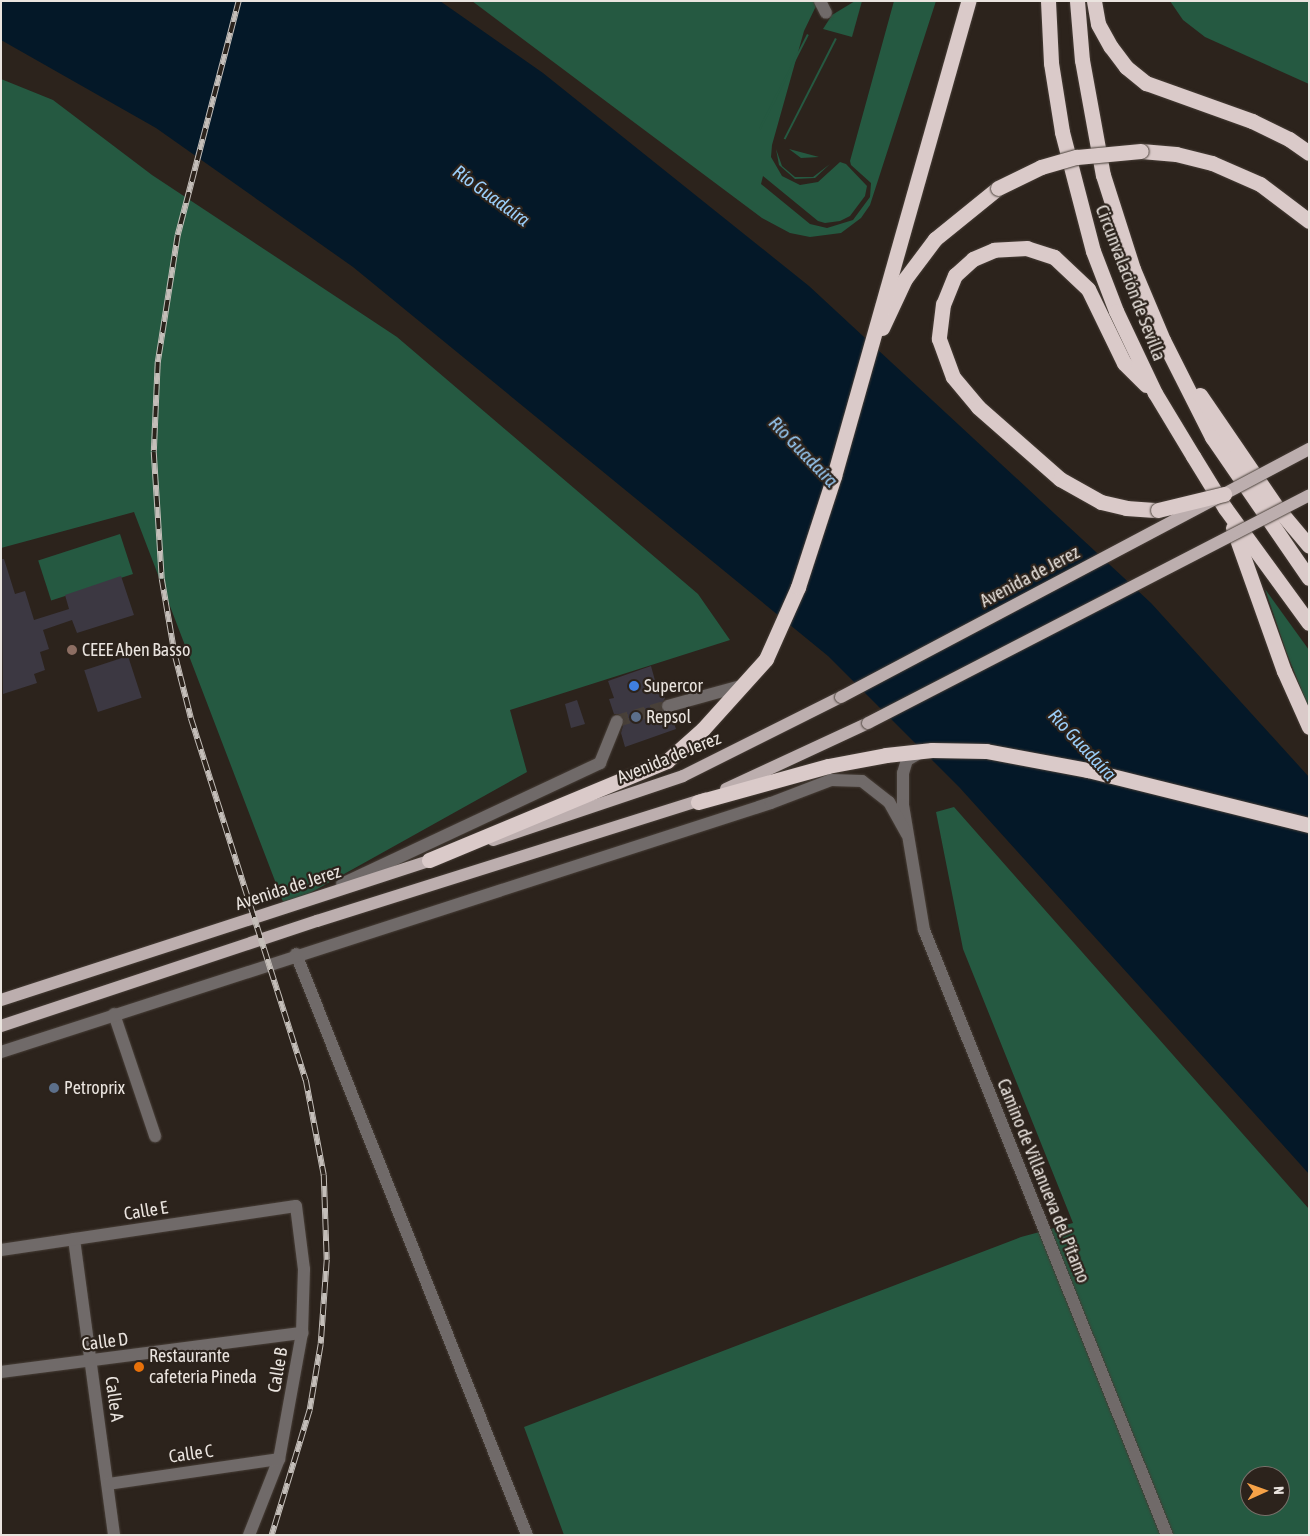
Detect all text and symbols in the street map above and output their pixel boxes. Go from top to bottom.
water label: Río Guadaíra [448,160,534,232]
street label: Circunvalación de Sevilla [1090,202,1170,364]
water label: Río Guadaíra [764,412,842,492]
street label: Avenida de Jerez [977,542,1083,612]
place label: CEEE Aben Basso [82,639,190,661]
marker: CEEE Aben Basso [66,644,78,656]
place label: Supercor [644,675,703,697]
marker: Supercor [628,680,640,692]
water label: Río Guadaíra [1043,704,1121,786]
place label: Repsol [646,706,691,728]
marker: Repsol [630,711,642,723]
street label: Avenida de Jerez [614,727,724,789]
street label: Avenida de Jerez [233,861,343,915]
street label: Camino de Villanueva del Pítamo [992,1076,1094,1286]
place label: Petroprix [64,1077,125,1099]
marker: Petroprix [48,1082,60,1094]
street label: Calle E [123,1197,169,1225]
street label: Calle D [81,1328,129,1356]
place label: Restaurante cafeteria Pineda [149,1346,257,1388]
street label: Calle B [263,1346,293,1394]
marker: Restaurante cafeteria Pineda [133,1361,145,1373]
street label: Calle A [100,1375,128,1423]
street label: Calle C [167,1440,215,1468]
north arrow [1240,1466,1290,1516]
text: N [1271,1486,1287,1495]

